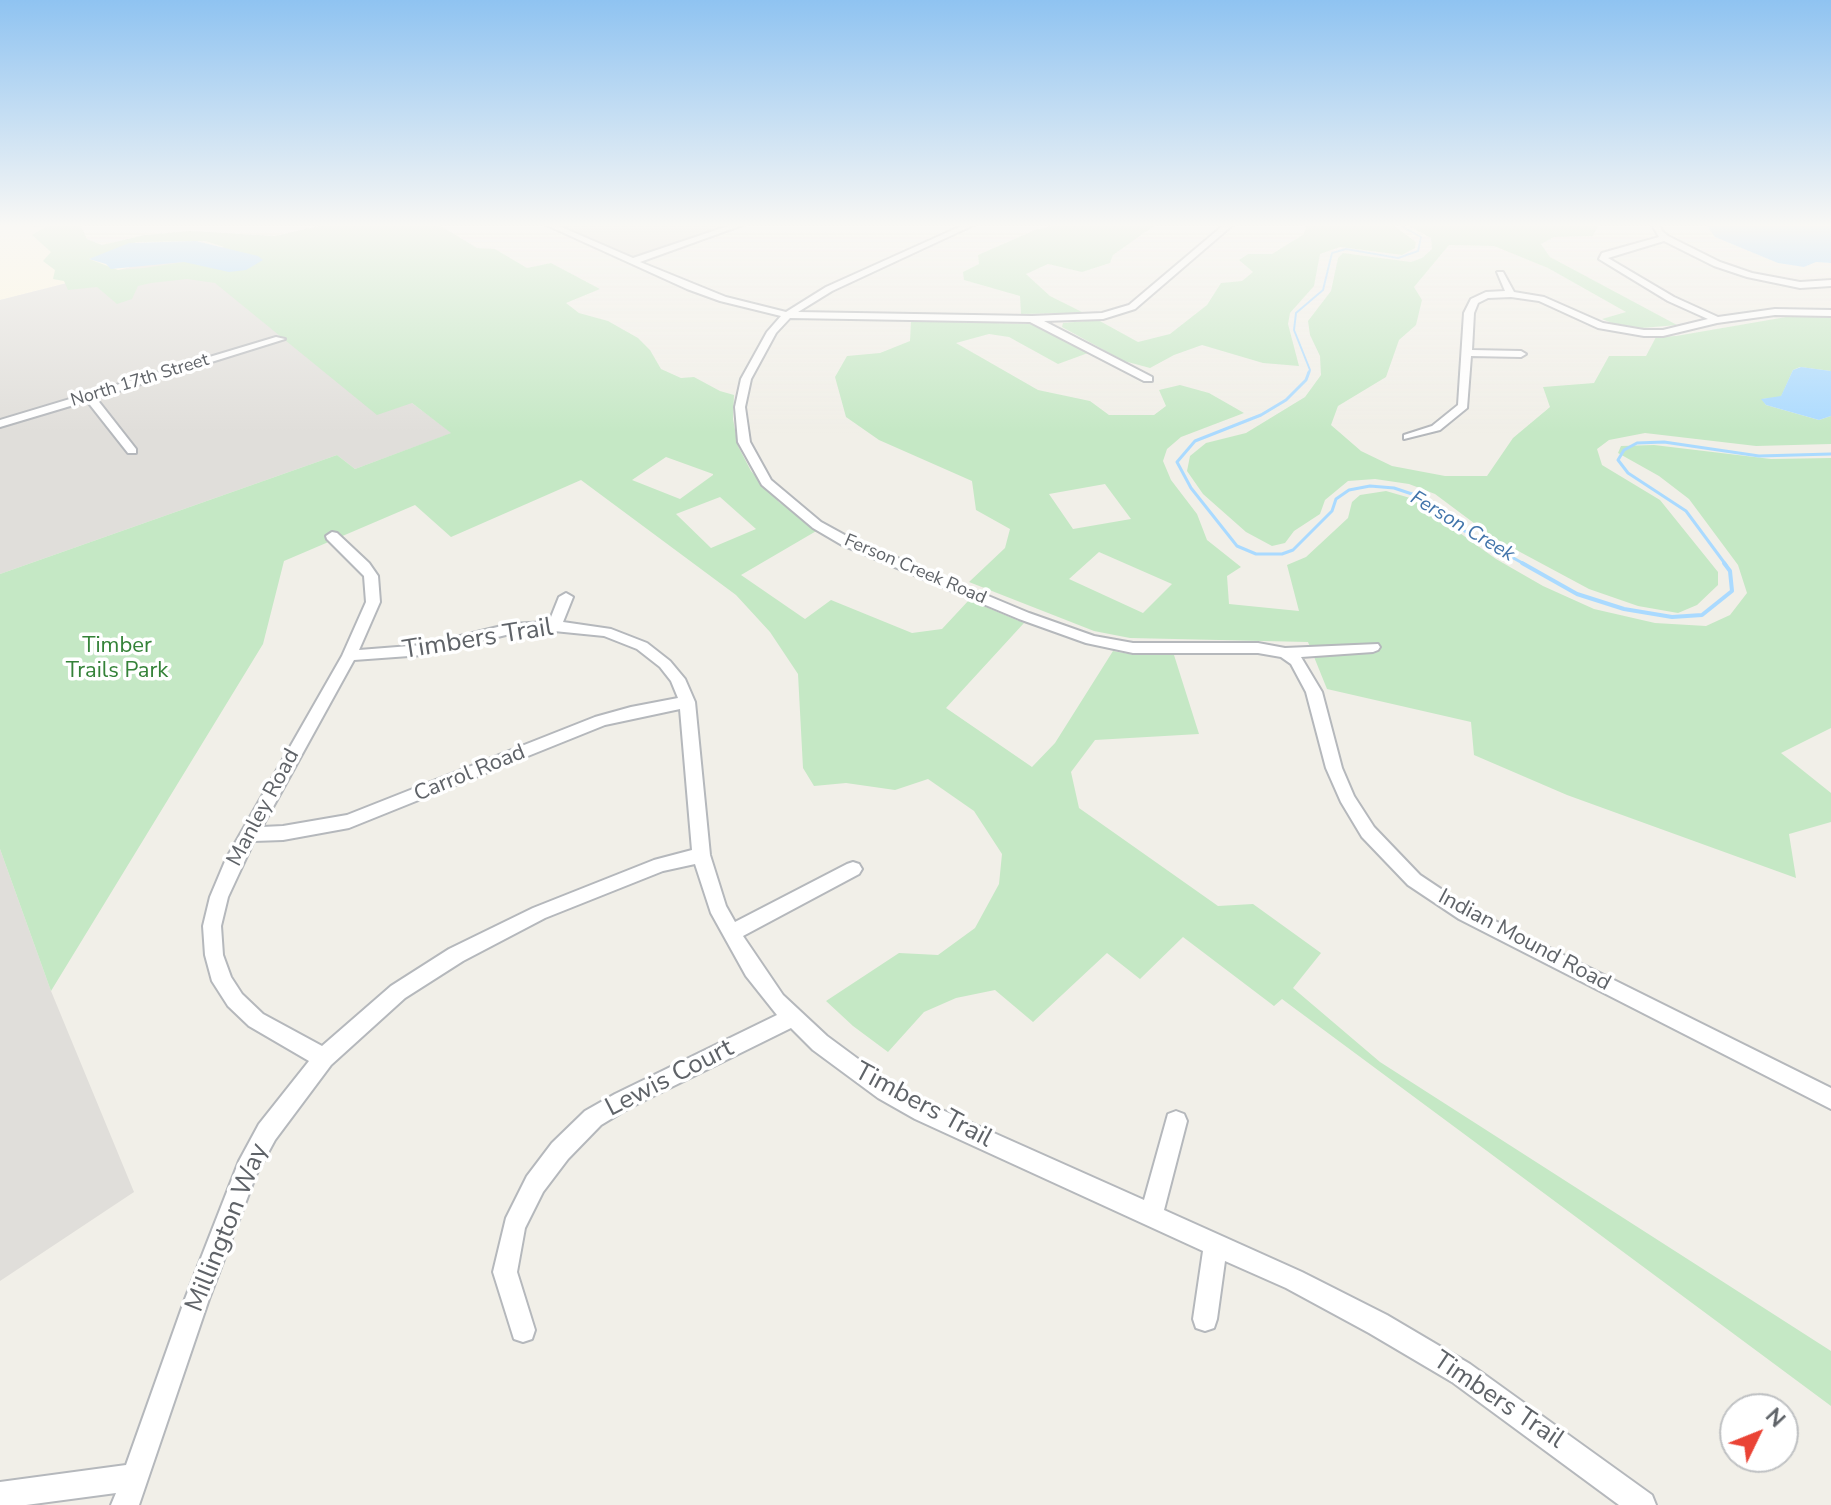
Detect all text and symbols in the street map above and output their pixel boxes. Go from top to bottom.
street label: North 17th Street [68,350,212,412]
water label: Ferson Creek [1406,487,1518,567]
street label: Ferson Creek Road [841,530,989,610]
street label: Timbers Trail [401,613,555,667]
park label: Timber Trails Park [66,634,168,686]
street label: Carrol Road [411,740,529,808]
street label: Manley Road [222,745,306,871]
street label: Indian Mound Road [1433,884,1615,998]
street label: Lewis Court [601,1033,739,1125]
street label: Timbers Trail [849,1057,997,1155]
street label: Millington Way [180,1139,276,1317]
street label: Timbers Trail [1426,1346,1570,1456]
north arrow [1719,1393,1799,1473]
text: N [1759,1402,1792,1434]

